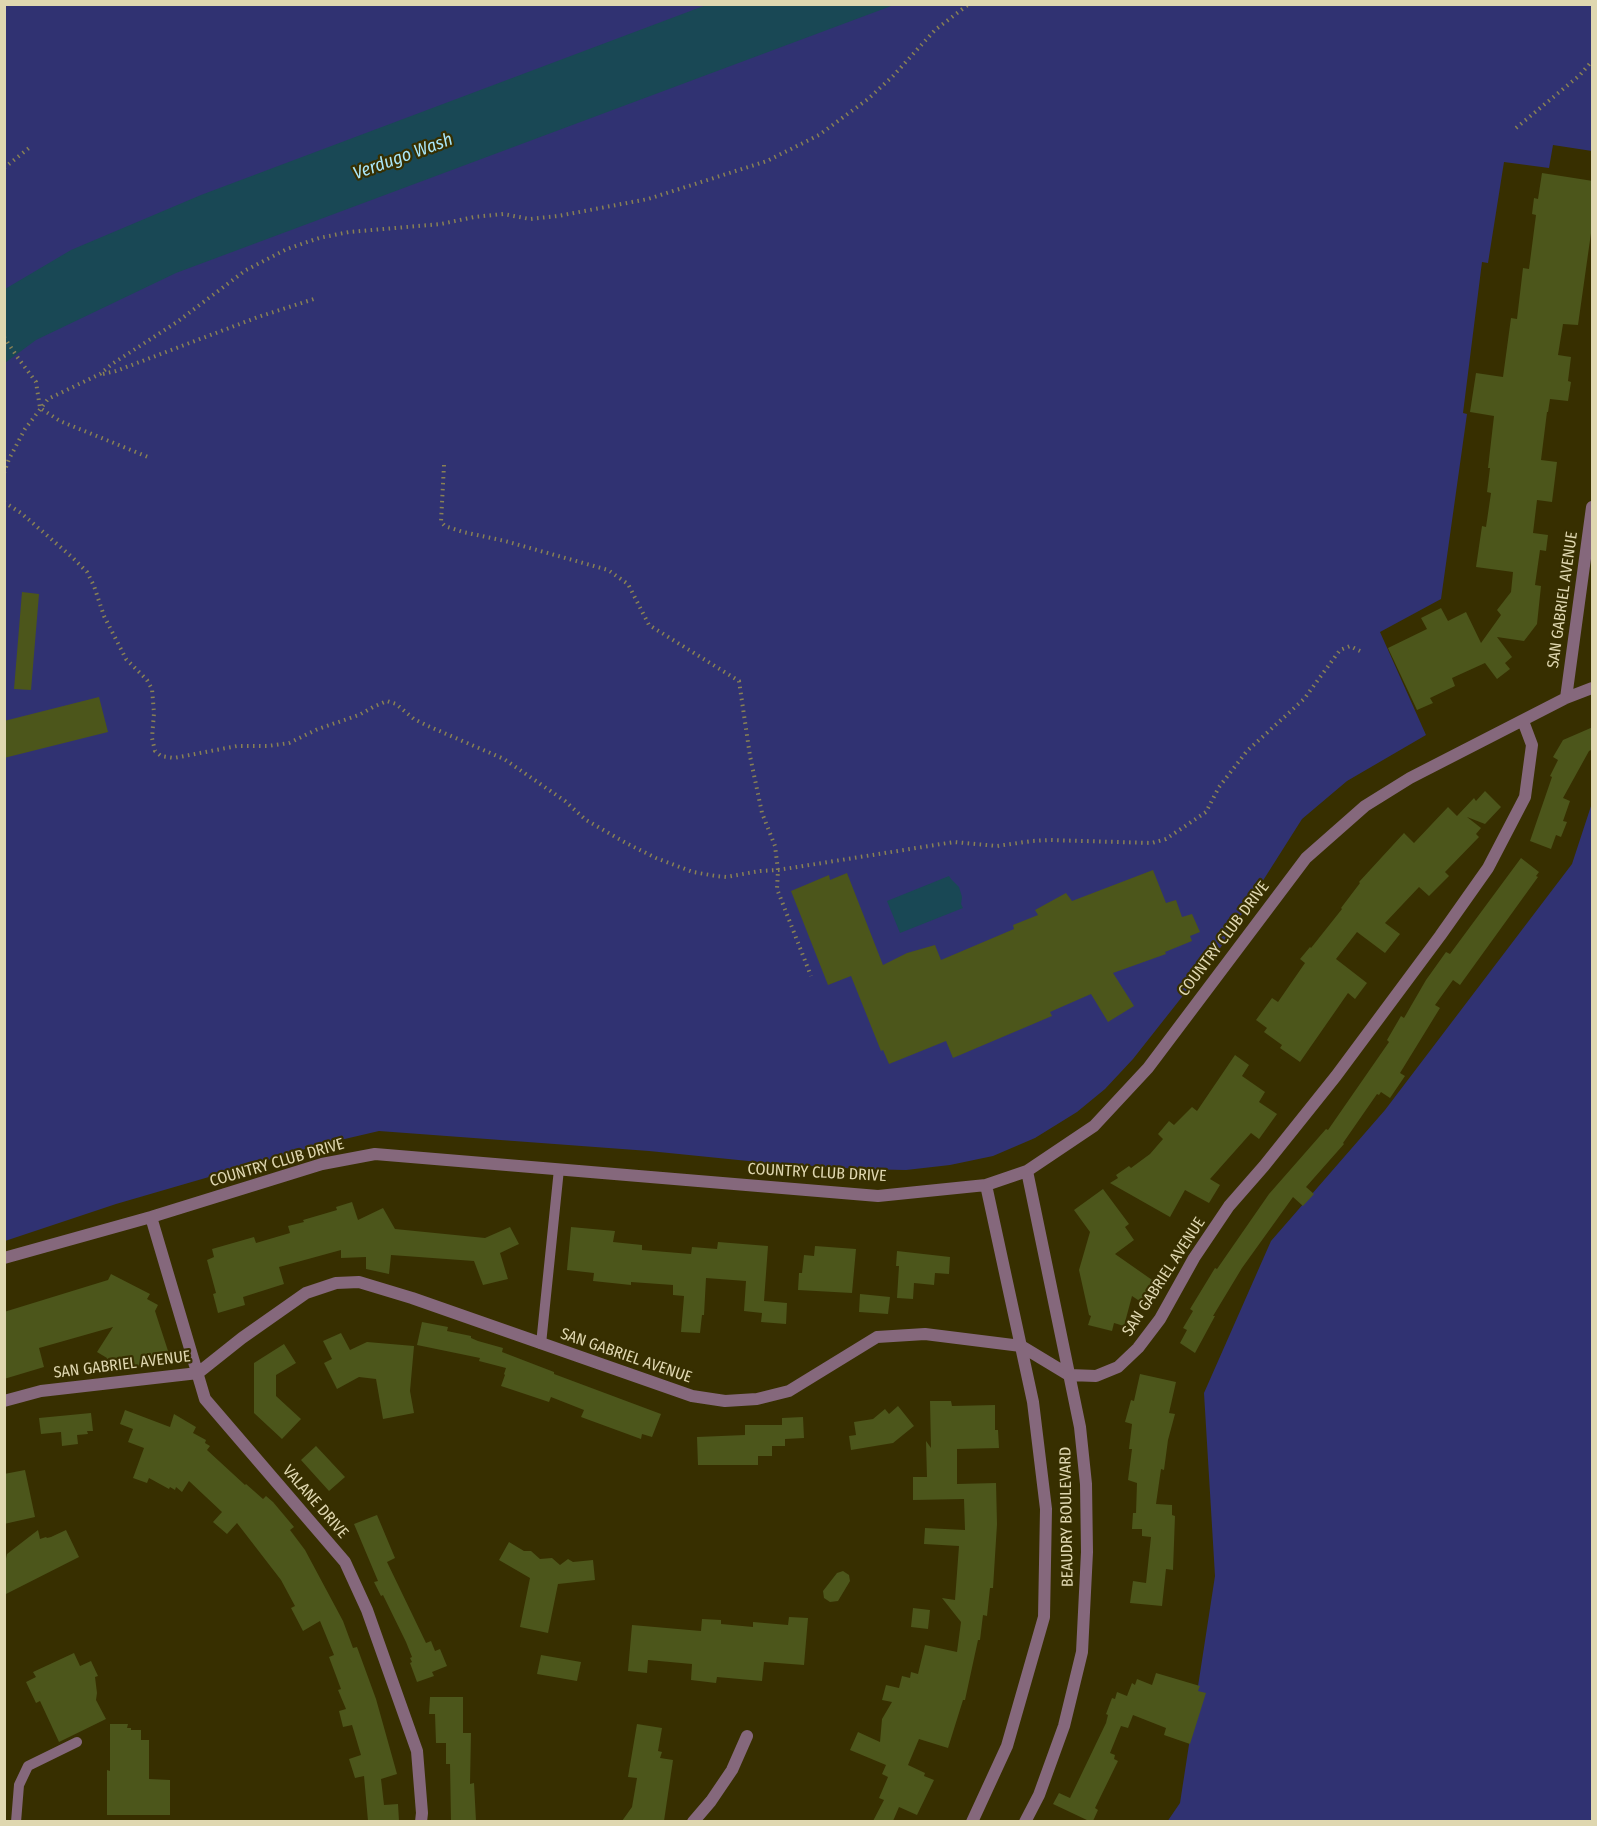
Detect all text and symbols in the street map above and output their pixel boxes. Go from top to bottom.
water label: Verdugo Wash [350,129,456,185]
street label: SAN GABRIEL AVENUE [1544,530,1582,670]
street label: COUNTRY CLUB DRIVE [1174,878,1274,1000]
street label: COUNTRY CLUB DRIVE [208,1135,346,1191]
street label: COUNTRY CLUB DRIVE [747,1160,887,1186]
street label: SAN GABRIEL AVENUE [1118,1214,1210,1340]
street label: SAN GABRIEL AVENUE [558,1324,694,1388]
street label: SAN GABRIEL AVENUE [52,1347,192,1383]
street label: BEAUDRY BOULEVARD [1056,1447,1078,1587]
street label: VALANE DRIVE [278,1461,352,1543]

